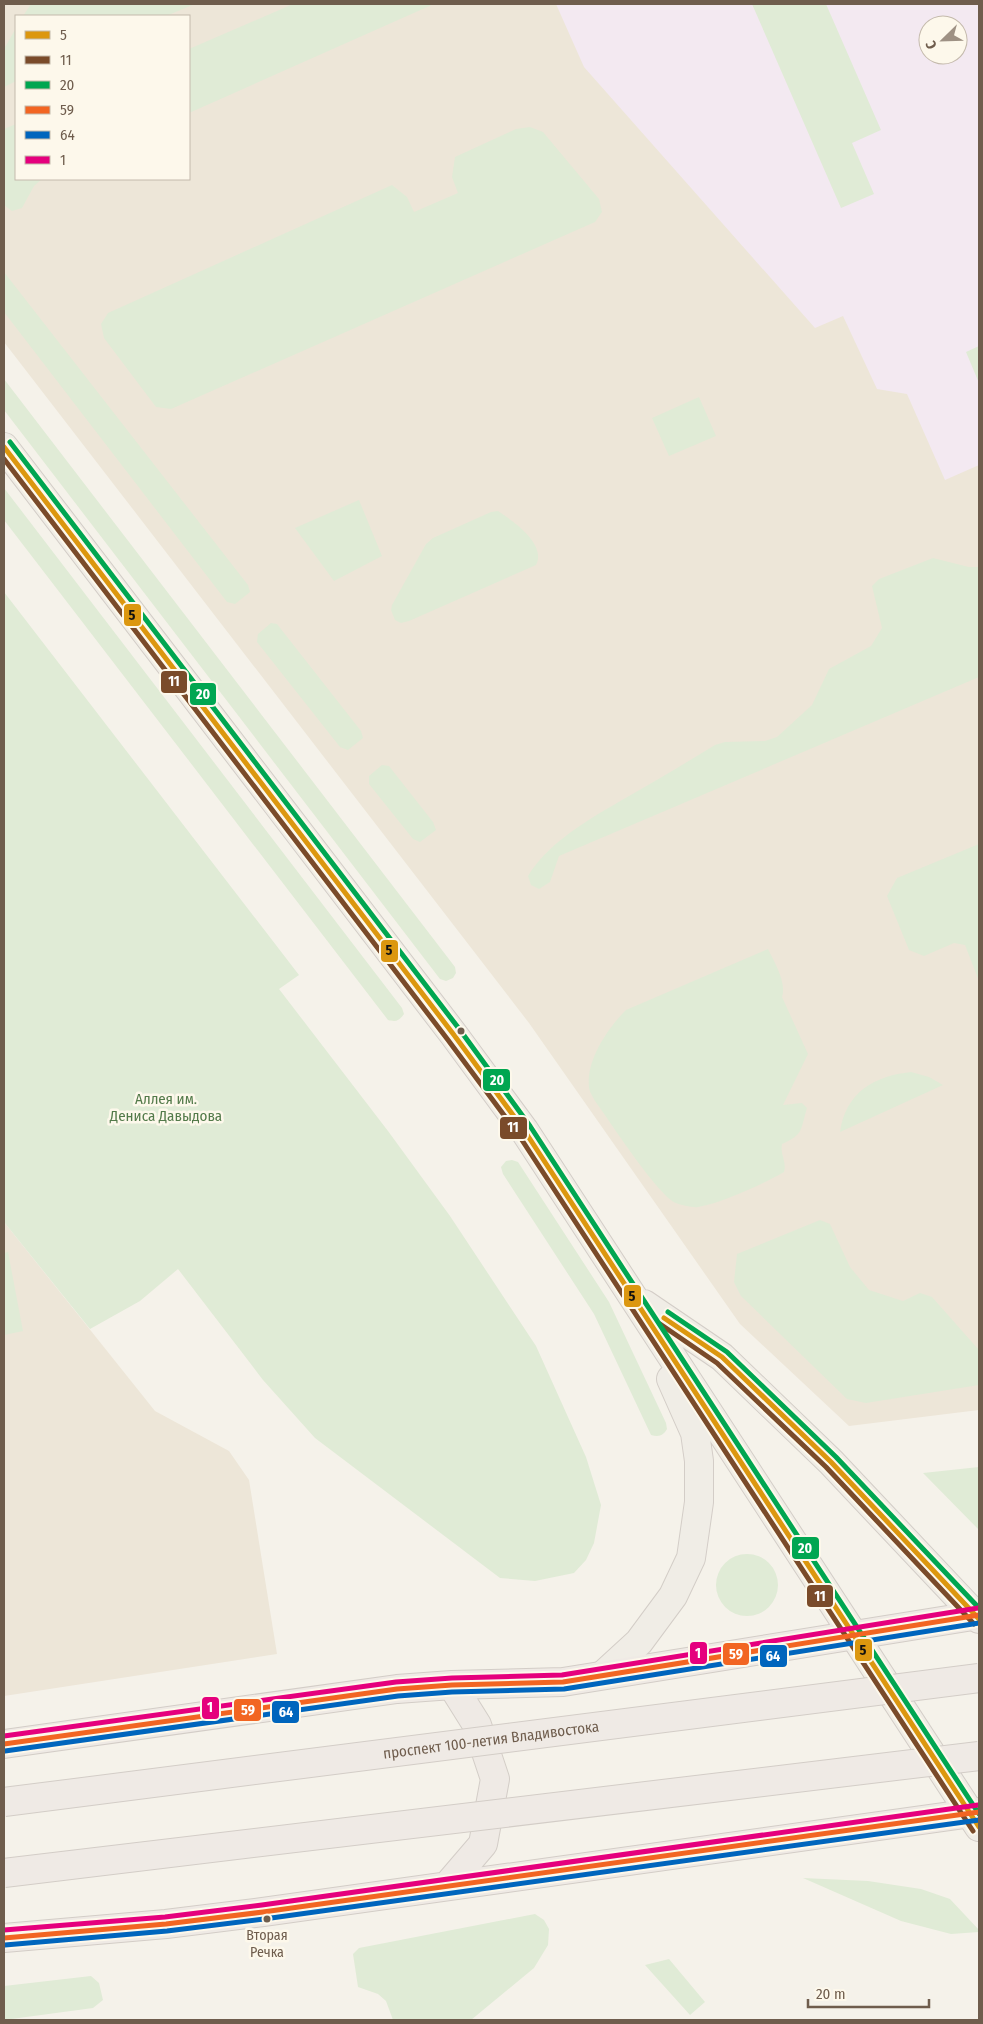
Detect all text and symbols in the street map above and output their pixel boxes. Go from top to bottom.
legend [15,15,190,180]
north arrow [918,15,968,65]
text: 5 [60,26,67,44]
text: С [922,38,941,52]
text: 11 [60,51,72,69]
text: 20 [60,76,74,94]
text: 59 [60,101,74,119]
text: 64 [60,126,75,144]
text: 1 [60,151,66,169]
line badge: 5 [123,603,142,627]
text: 5 [129,607,136,624]
line badge: 11 [160,670,188,694]
text: 11 [168,673,180,690]
line badge: 20 [189,682,217,706]
text: 20 [195,686,210,703]
line badge: 5 [380,939,399,963]
text: 5 [386,942,393,959]
unlabelled marker [456,1026,466,1036]
line badge: 20 [482,1068,511,1092]
text: 20 [489,1072,504,1089]
park label: Аллея им. Дениса Давыдова [109,1090,222,1125]
line badge: 11 [499,1116,528,1140]
text: 11 [507,1119,519,1136]
line badge: 5 [623,1284,642,1308]
text: 5 [629,1288,636,1305]
line badge: 20 [791,1536,820,1560]
text: 20 [797,1540,812,1557]
line badge: 11 [806,1584,834,1608]
text: 11 [814,1588,826,1605]
line badge: 5 [854,1638,873,1662]
line badge: 1 [689,1641,708,1665]
line badge: 59 [722,1642,750,1666]
text: 5 [860,1642,867,1659]
line badge: 64 [759,1644,788,1668]
text: 1 [695,1645,701,1662]
text: 59 [729,1646,743,1663]
text: 64 [766,1648,780,1665]
line badge: 1 [201,1696,220,1720]
line badge: 59 [233,1698,262,1722]
text: 1 [207,1699,213,1716]
line badge: 64 [271,1700,300,1724]
text: 59 [241,1702,255,1719]
text: 64 [279,1704,293,1721]
street label: проспект 100-летия Владивостока [382,1717,600,1763]
marker: Вторая Речка [262,1914,272,1924]
place label: Вторая Речка [246,1927,288,1961]
scale bar [808,1976,929,2008]
text: 20 m [816,1985,846,2003]

